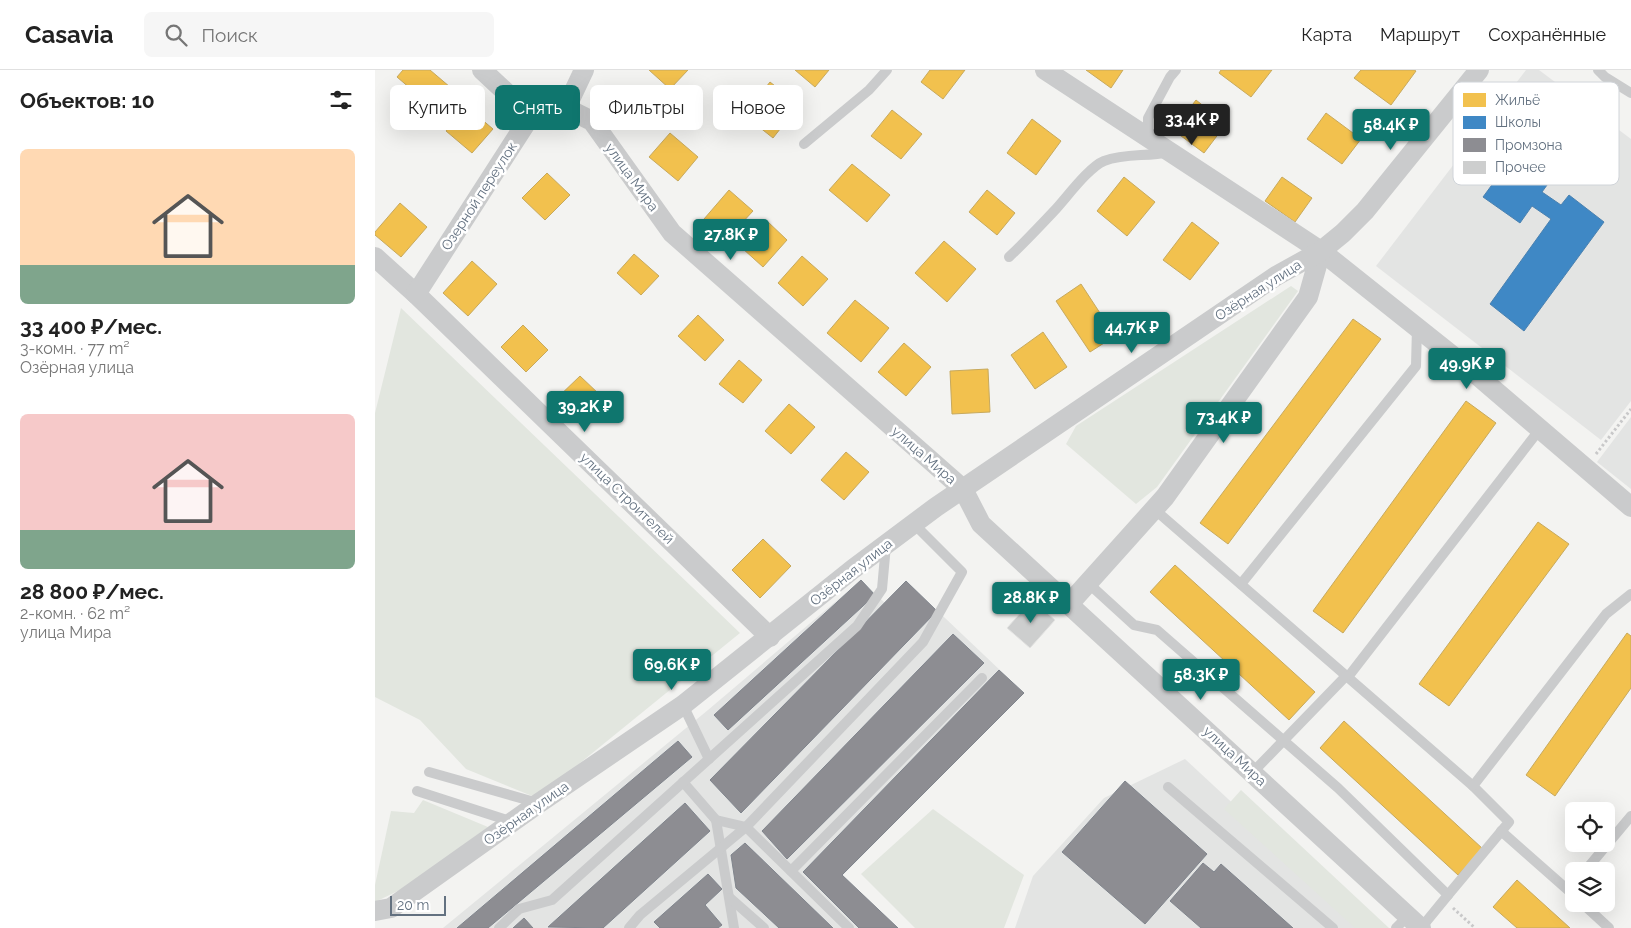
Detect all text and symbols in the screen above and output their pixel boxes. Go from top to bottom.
search box [144,12,494,57]
text: Casavia [25,20,114,49]
icon: search [162,21,190,49]
text: Поиск [202,24,258,46]
text: Карта [1301,24,1352,45]
text: Маршрут [1380,24,1460,45]
text: Сохранённые [1488,24,1606,45]
legend [1453,82,1619,185]
chip: Купить [390,85,485,130]
chip: Снять [495,85,580,130]
chip: Фильтры [590,85,703,130]
chip: Новое [713,85,803,130]
icon: filters [327,86,355,114]
text: Объектов: 10 [20,88,155,113]
text: Жильё [1495,92,1540,108]
pin: 33.4K ₽ [1146,104,1238,146]
pin: 58.4K ₽ [1345,108,1437,151]
text: 33.4K ₽ [1165,110,1219,129]
text: Школы [1495,114,1541,130]
text: 58.4K ₽ [1364,115,1418,134]
text: Промзона [1495,137,1562,153]
street label: Озерной переулок [438,139,520,253]
street label: улица Мира [602,140,662,214]
text: Прочее [1495,159,1546,175]
icon: home [143,181,233,271]
pin: 27.8K ₽ [685,218,777,261]
text: 27.8K ₽ [704,225,758,244]
street label: Озёрная улица [1212,256,1304,324]
pin: 44.7K ₽ [1086,312,1178,354]
text: 33 400 ₽/мес. [20,314,162,339]
text: 44.7K ₽ [1105,318,1159,337]
text: 3-комн. · 77 m² [20,339,130,358]
pin: 49.9K ₽ [1421,348,1513,390]
text: 49.9K ₽ [1439,354,1495,373]
text: Озёрная улица [20,358,134,377]
pin: 39.2K ₽ [539,390,631,433]
text: 39.2K ₽ [558,397,612,416]
pin: 73.4K ₽ [1178,402,1270,444]
text: 73.4K ₽ [1197,408,1251,427]
street label: улица Мира [889,423,959,487]
icon: home [143,446,233,536]
street label: улица Строителей [577,449,677,547]
street label: Озёрная улица [807,535,895,609]
text: 28 800 ₽/мес. [20,579,164,604]
pin: 28.8K ₽ [985,582,1077,624]
text: 28.8K ₽ [1003,588,1059,607]
text: 2-комн. · 62 m² [20,604,130,623]
text: улица Мира [20,623,111,642]
pin: 69.6K ₽ [626,648,718,691]
text: 69.6K ₽ [644,655,700,674]
pin: 58.3K ₽ [1155,658,1247,701]
text: 58.3K ₽ [1174,665,1228,684]
street label: улица Мира [1200,723,1270,789]
street label: Озёрная улица [481,778,571,848]
map controls [1565,802,1615,912]
button: locate [1565,802,1615,852]
button: layers [1565,862,1615,912]
scale bar [390,893,446,916]
text: 20 m [397,897,429,913]

